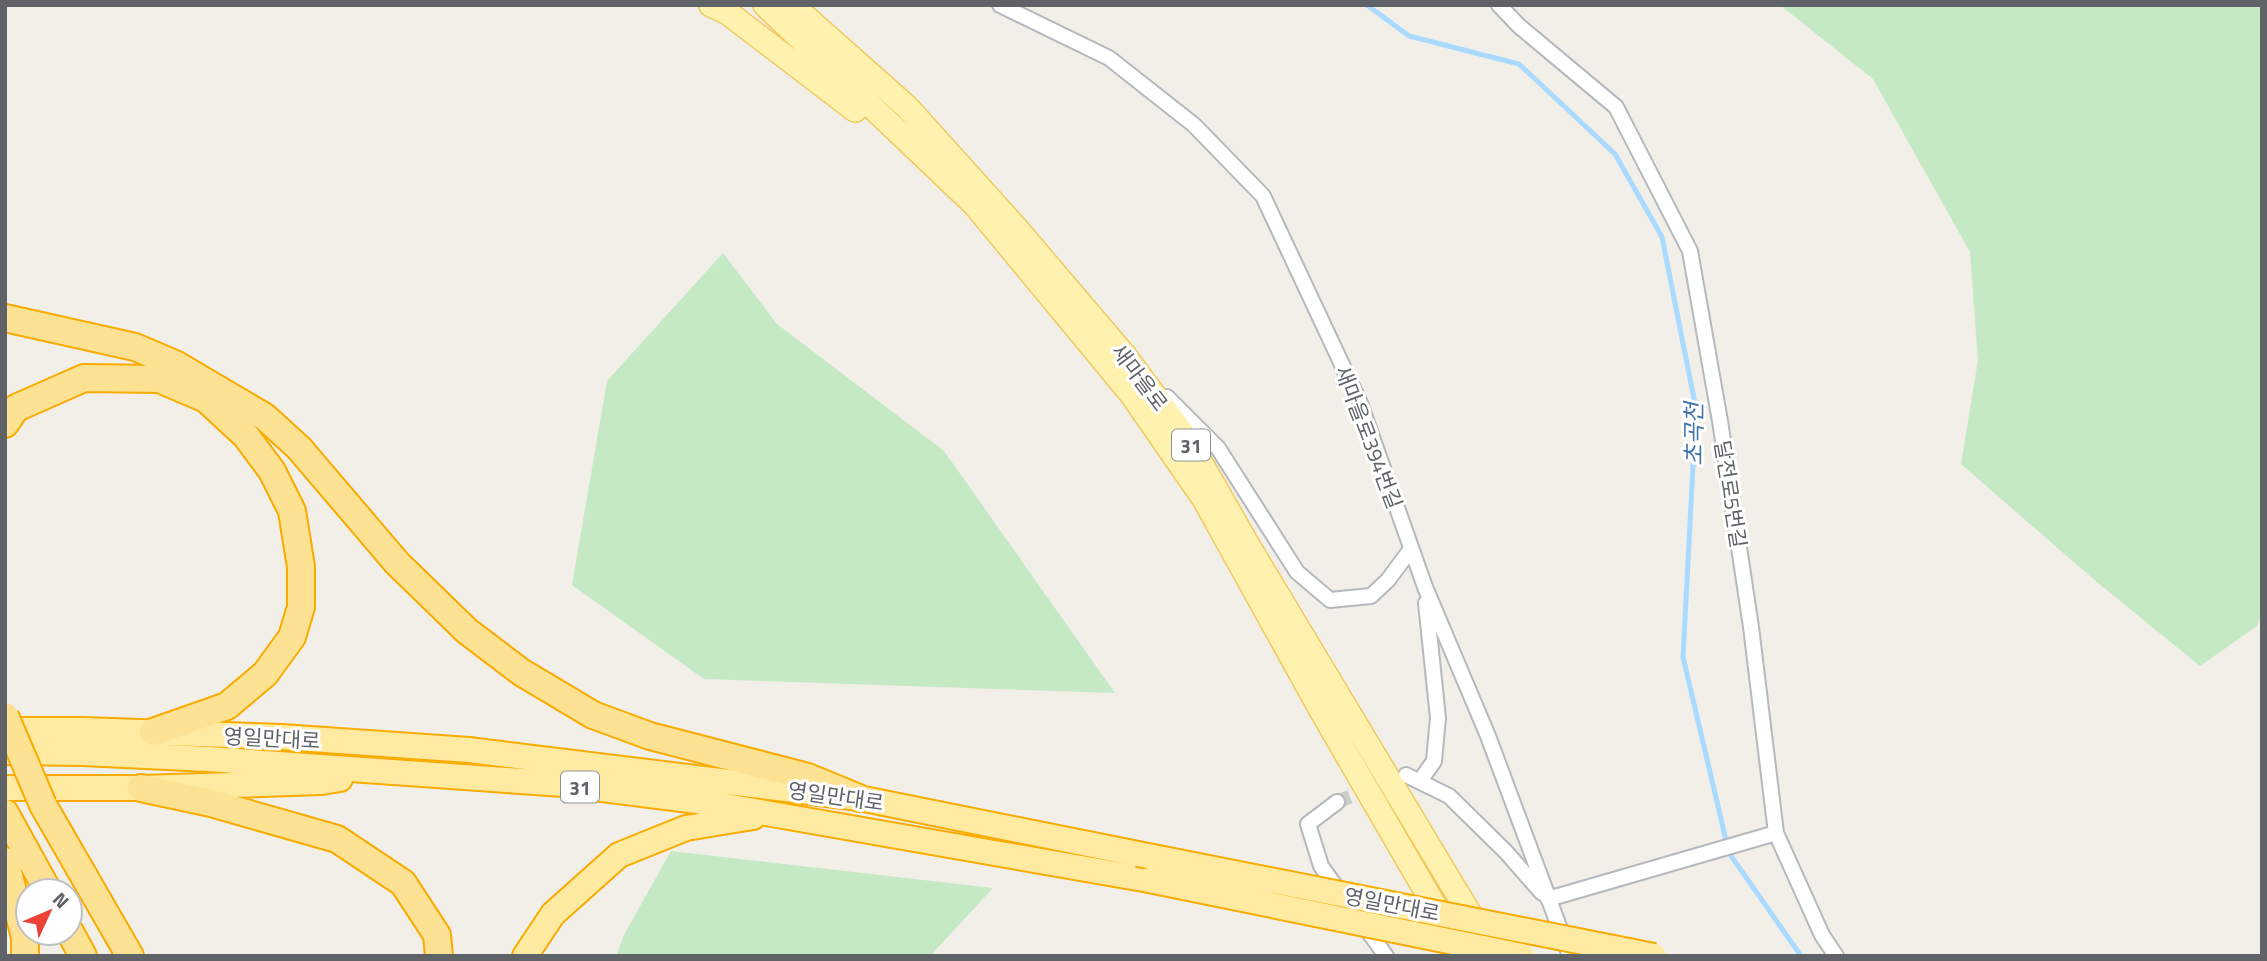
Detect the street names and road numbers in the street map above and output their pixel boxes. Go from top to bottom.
street label: 새마을로 [1104,337,1176,417]
street label: 새마을로394번길 [1327,361,1411,513]
road number: 31 [1172,430,1210,460]
street label: 달전로5번길 [1707,438,1755,550]
street label: 영일만대로 [223,719,321,757]
road number: 31 [561,772,599,802]
street label: 영일만대로 [786,773,886,819]
street label: 영일만대로 [1342,879,1442,929]

